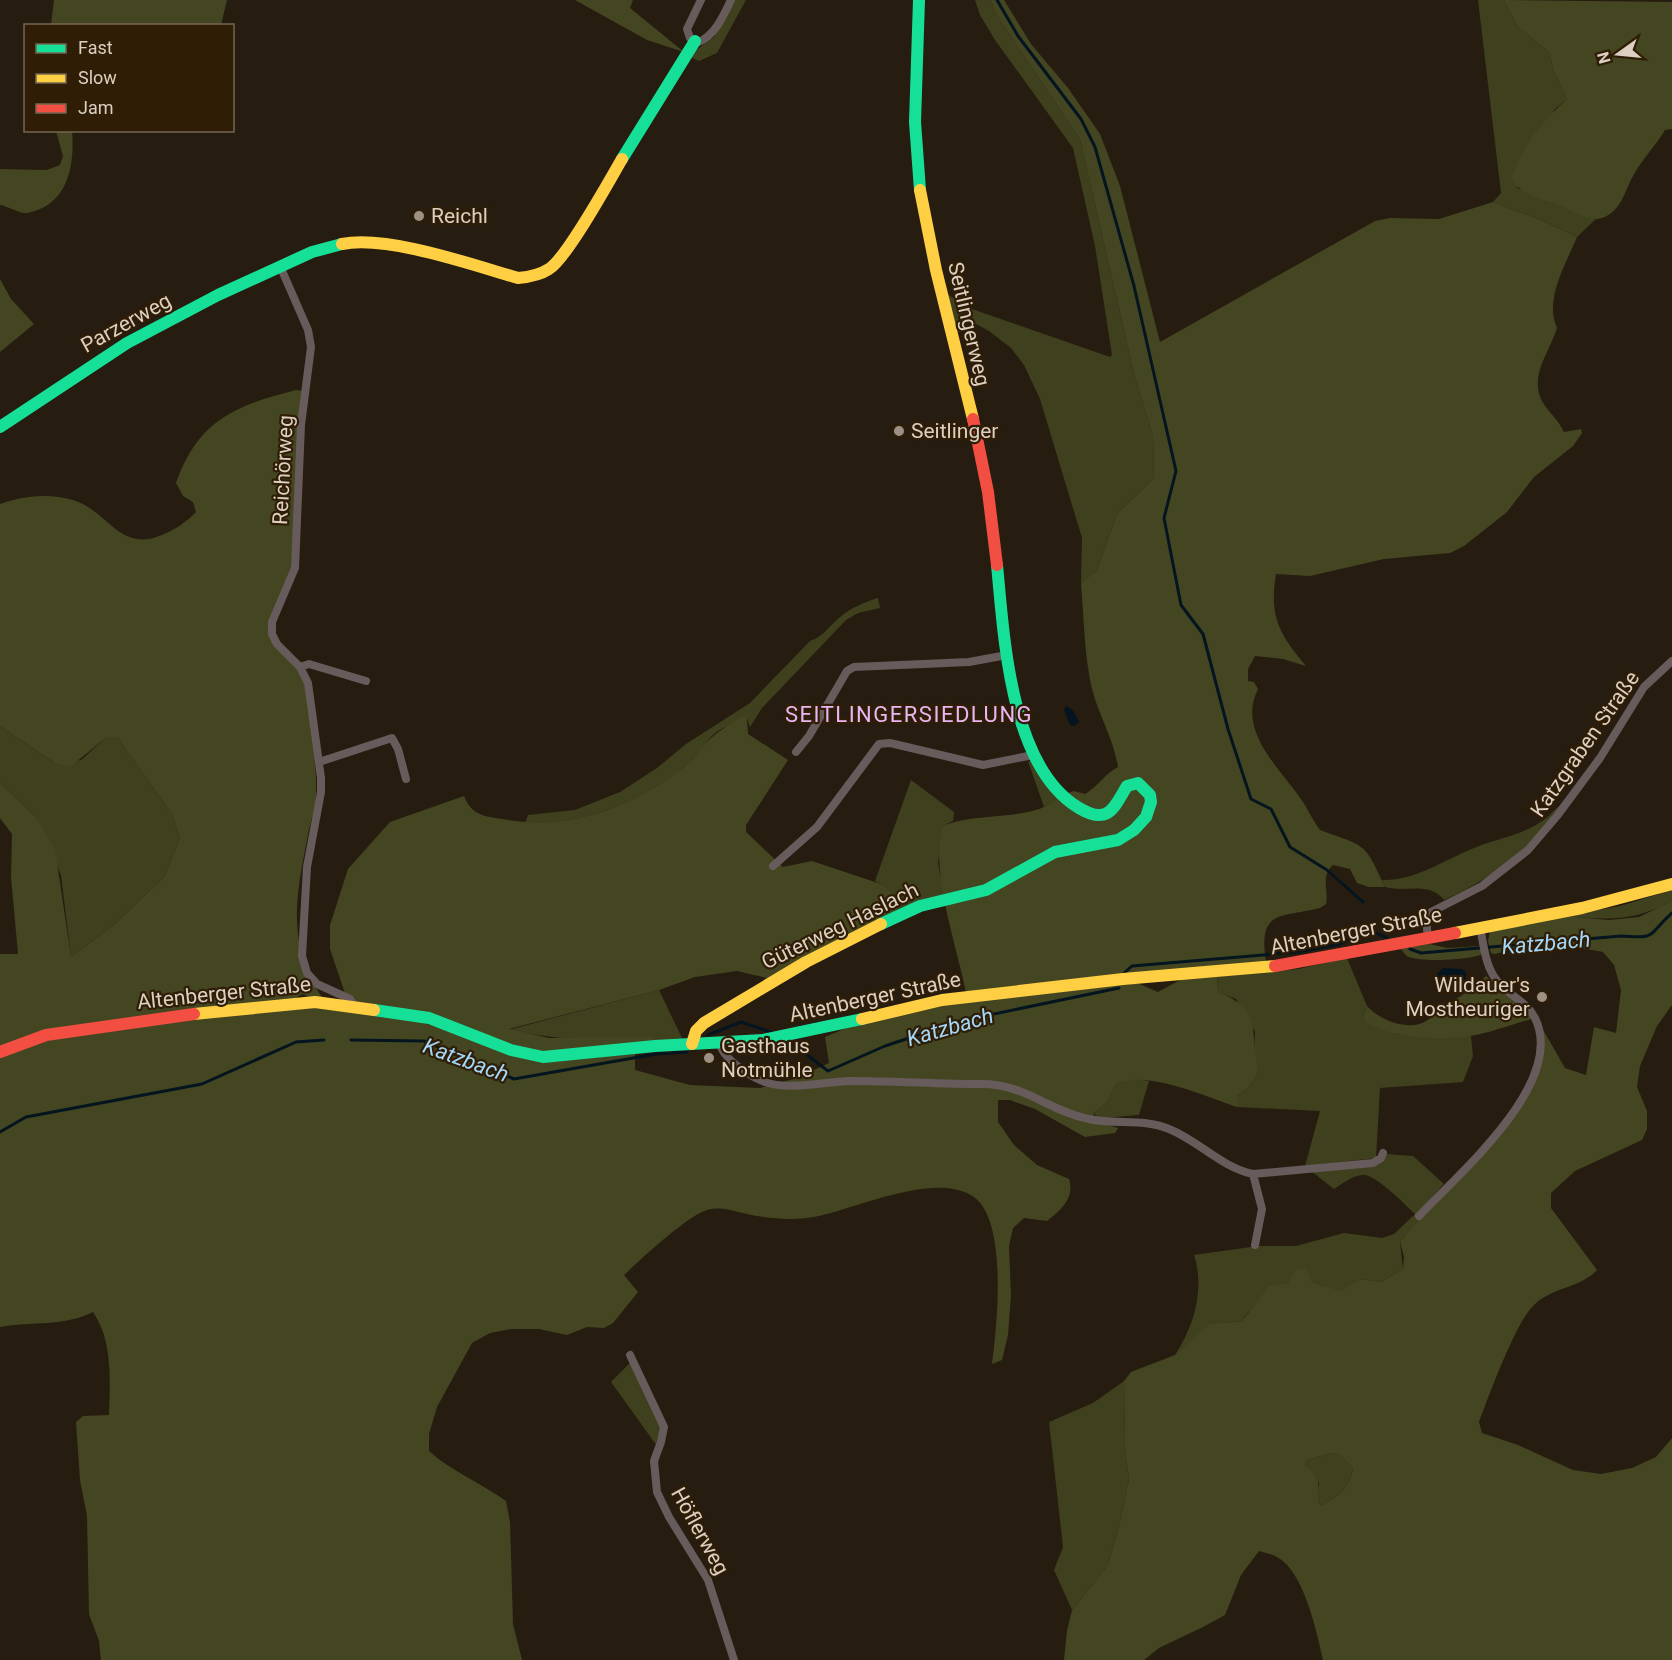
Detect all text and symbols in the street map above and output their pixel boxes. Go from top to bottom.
legend [24,24,234,132]
north arrow [1588,24,1648,84]
text: Fast [78,37,113,58]
text: N [1593,50,1615,66]
text: Slow [78,67,117,88]
text: Jam [78,97,114,118]
place label: Reichl [431,204,488,228]
marker: Reichl [412,209,426,223]
street label: Seitlingerweg [943,260,995,388]
street label: Parzerweg [77,288,175,358]
street label: Reichörweg [268,415,298,525]
place label: Seitlinger [911,419,998,443]
marker: Seitlinger [892,424,906,438]
street label: Katzgraben Straße [1526,666,1644,822]
district label: SEITLINGERSIEDLUNG [785,702,1033,727]
street label: Güterweg Haslach [758,878,922,974]
street label: Altenberger Straße [1268,903,1444,959]
water label: Katzbach [1501,927,1591,959]
street label: Altenberger Straße [787,967,963,1027]
street label: Altenberger Straße [136,972,312,1014]
place label: Wildauer's Mostheuriger [1405,973,1530,1021]
marker: Wildauer's Mostheuriger [1535,990,1549,1004]
water label: Katzbach [904,1003,996,1051]
water label: Katzbach [420,1033,512,1087]
place label: Gasthaus Notmühle [721,1034,813,1082]
marker: Gasthaus Notmühle [702,1051,716,1065]
street label: Höflerweg [666,1483,734,1579]

